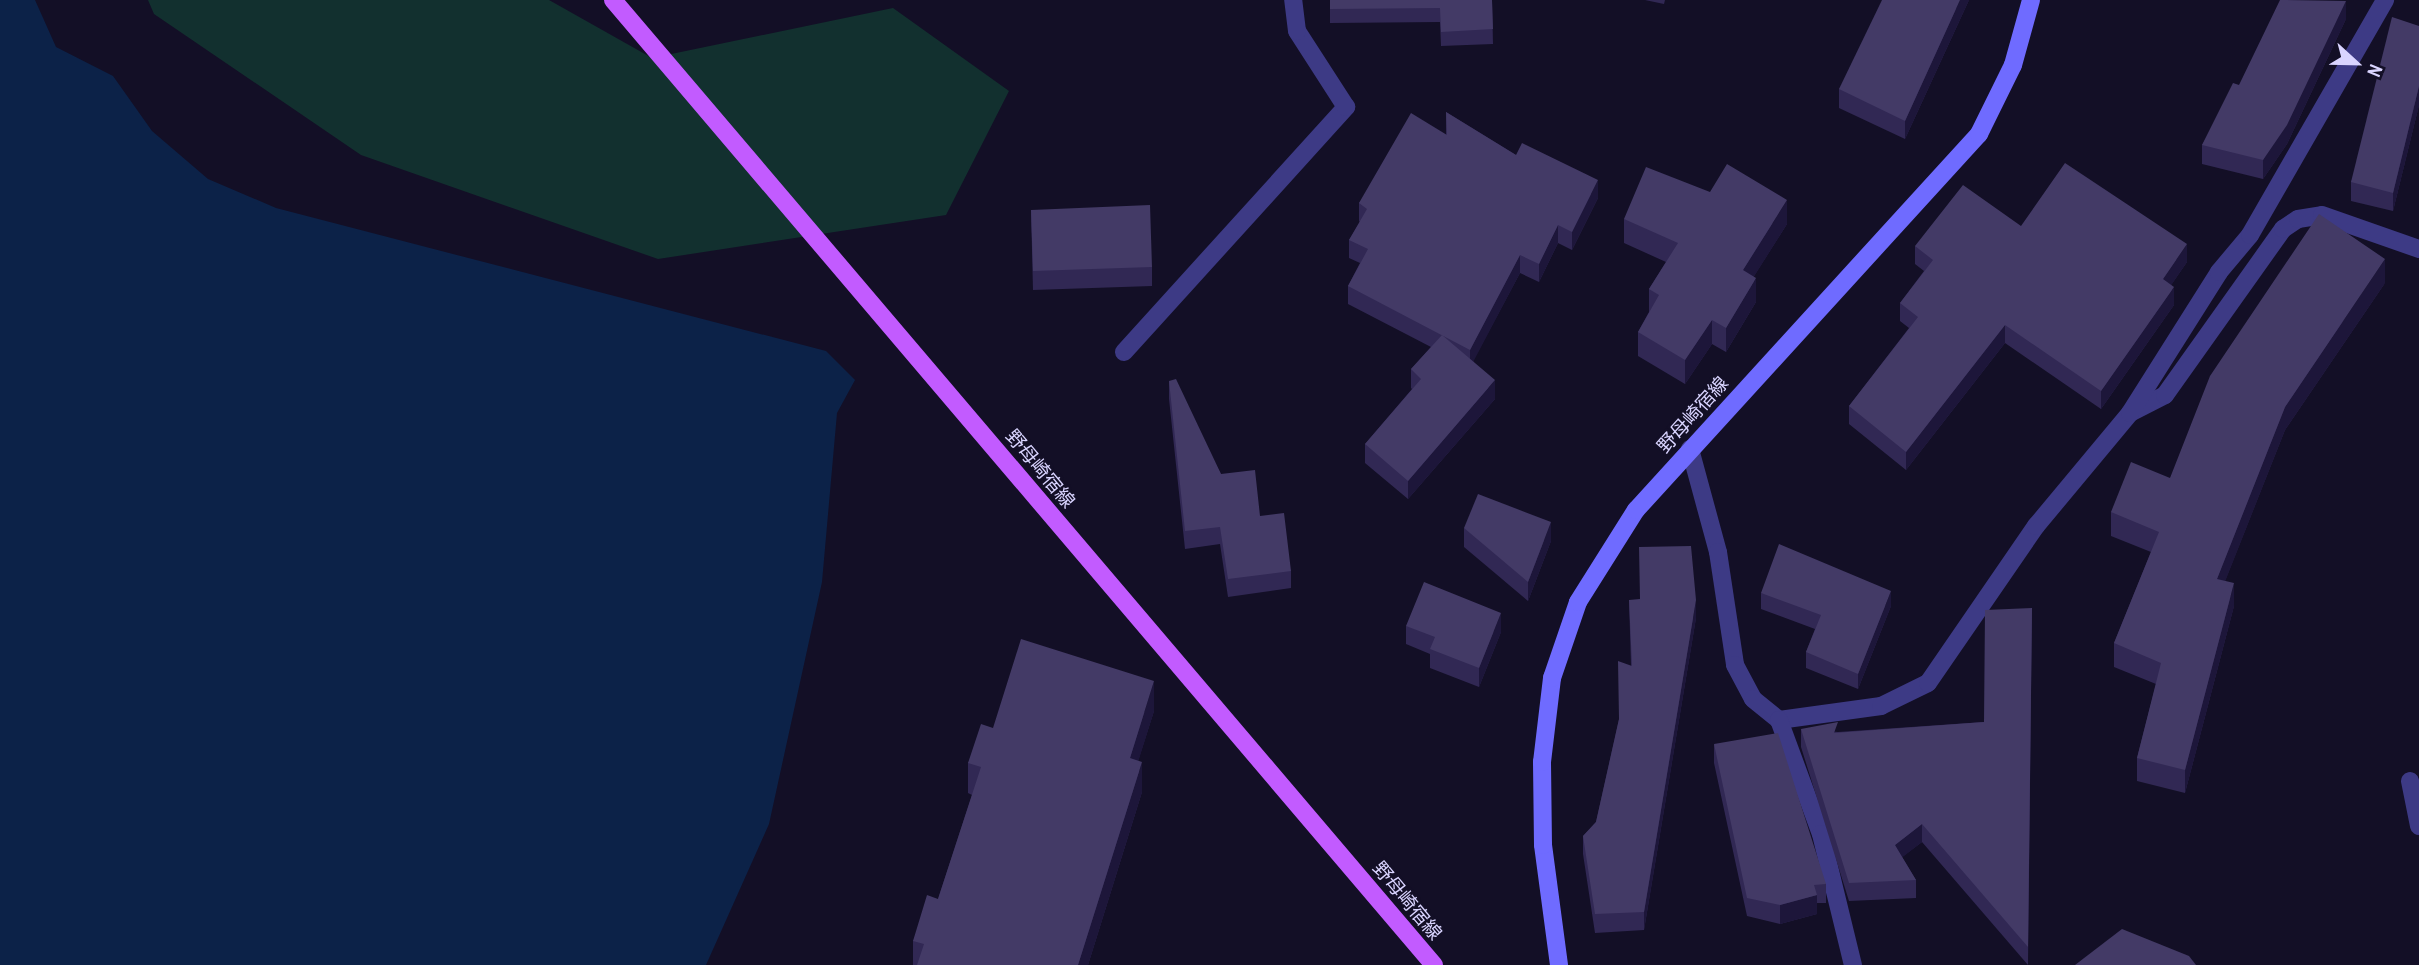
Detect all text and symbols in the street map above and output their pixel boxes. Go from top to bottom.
north arrow [2321,28,2391,98]
text: N [2361,61,2390,81]
street label: 野母崎宿線 [1653,372,1733,458]
street label: 野母崎宿線 [1001,425,1079,513]
street label: 野母崎宿線 [1368,857,1446,945]

